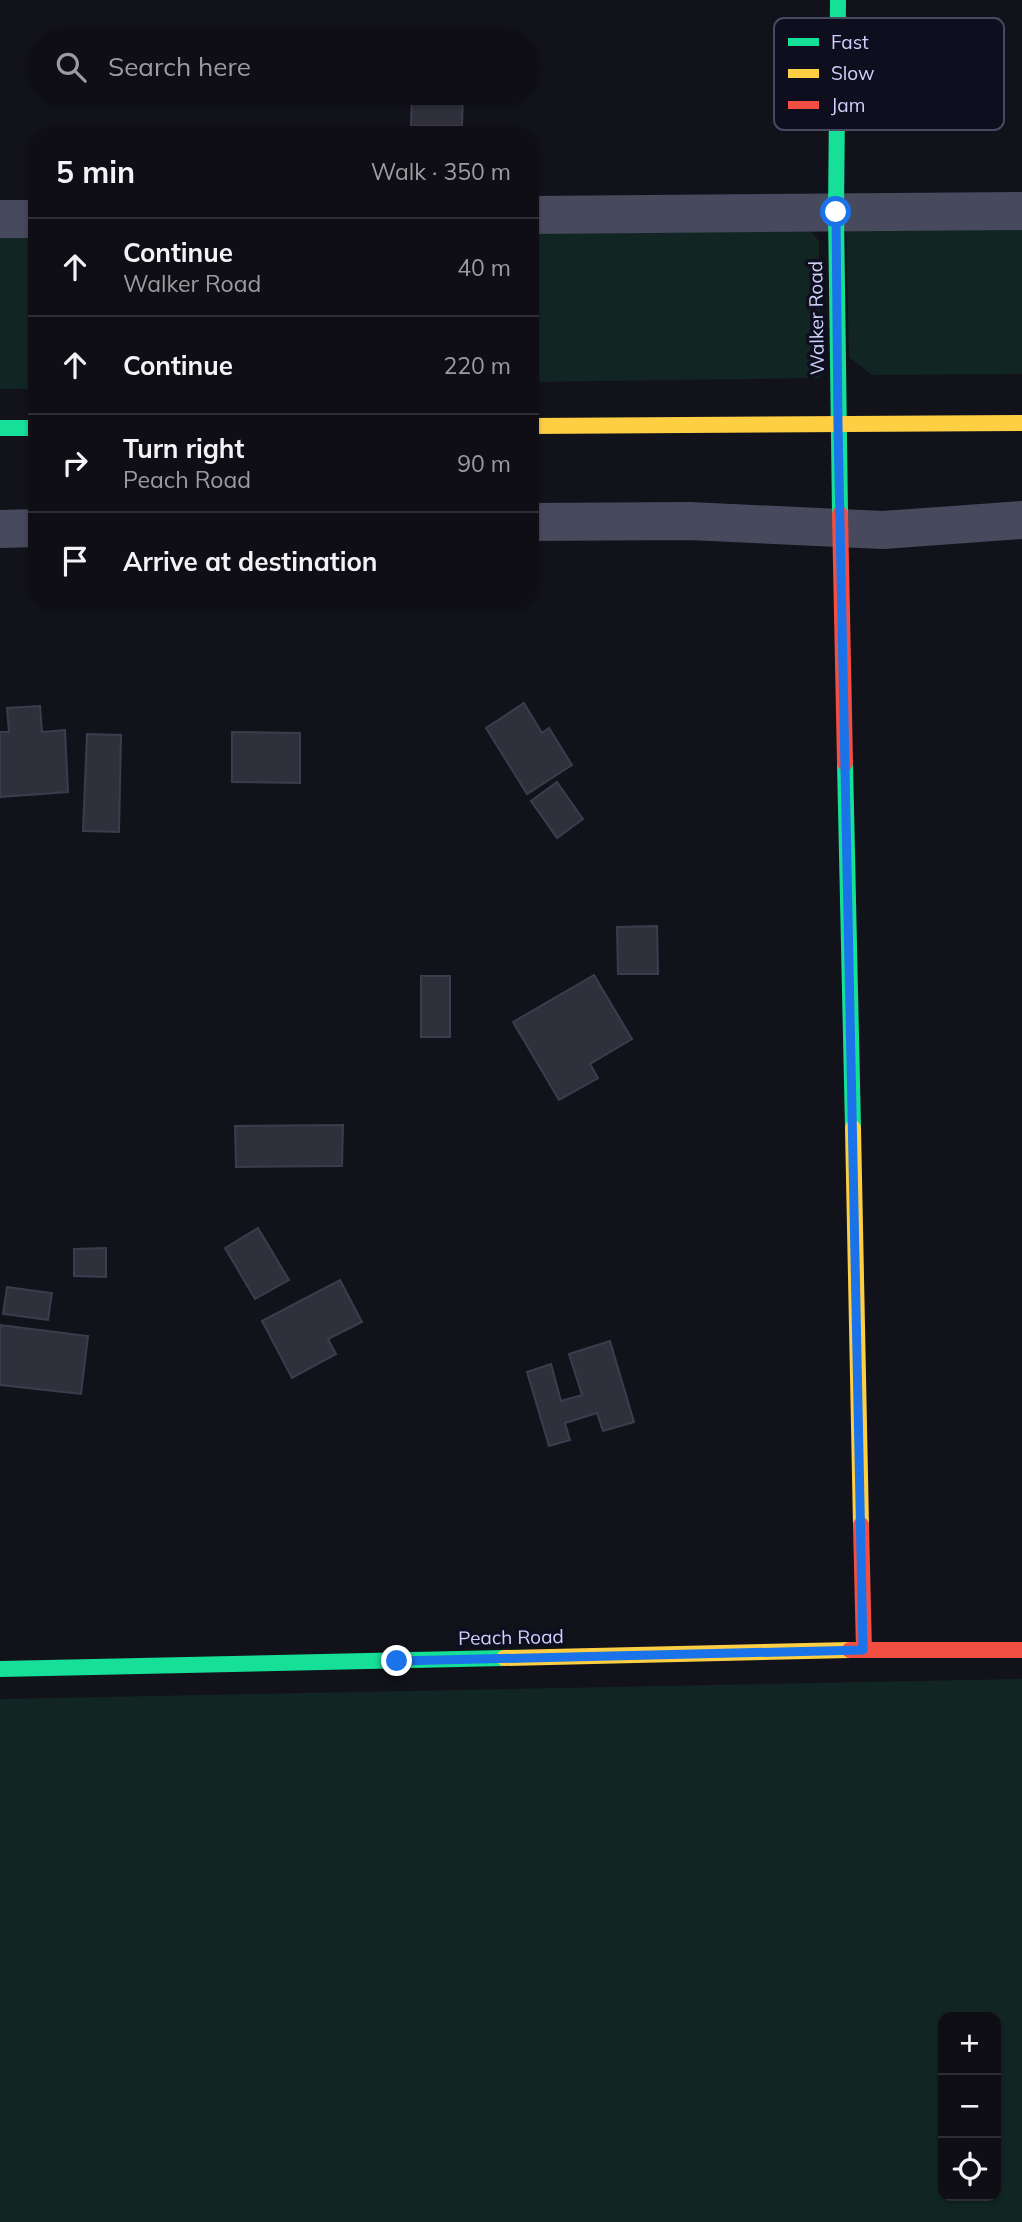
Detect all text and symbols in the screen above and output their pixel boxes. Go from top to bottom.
legend [774,18,1004,130]
search box [28,28,539,105]
text: Fast [831,30,869,54]
icon: search [52,48,90,86]
text: Search here [108,50,251,83]
text: Slow [831,61,875,85]
text: Jam [831,93,865,117]
text: 5 min [56,153,135,191]
text: Walk · 350 m [371,157,511,186]
route start [820,196,851,227]
text: Continue [123,236,233,269]
icon: ahead [56,248,94,286]
text: 40 m [457,253,511,282]
street label: Walker Road [803,261,829,375]
text: Walker Road [123,269,261,298]
icon: ahead [56,346,94,384]
text: Continue [123,349,233,382]
text: 220 m [443,351,511,380]
text: Turn right [123,432,244,465]
icon: right [56,444,94,482]
text: 90 m [457,449,511,478]
text: Peach Road [123,465,251,494]
icon: arrive [56,542,94,580]
text: Arrive at destination [123,545,378,578]
street label: Peach Road [458,1624,564,1650]
route end [381,1645,412,1676]
map controls [938,2012,1001,2201]
button: + [938,2012,1001,2075]
button: − [938,2075,1001,2138]
button: locate [938,2138,1001,2201]

